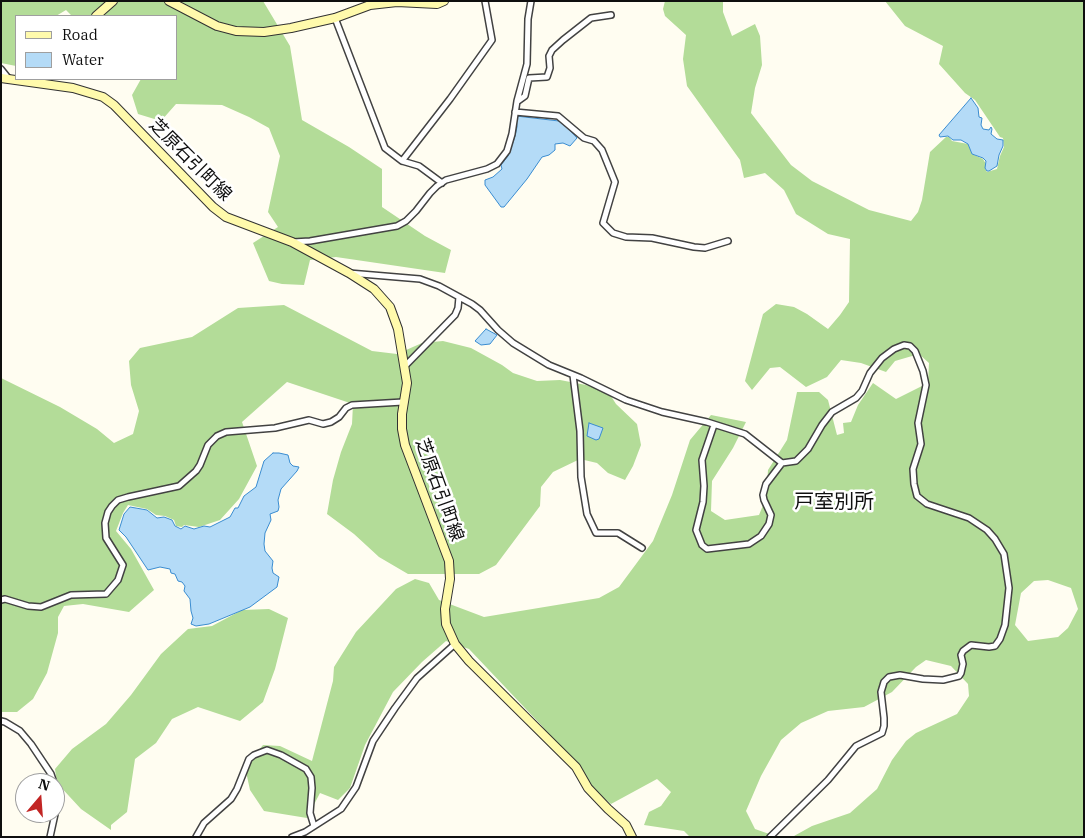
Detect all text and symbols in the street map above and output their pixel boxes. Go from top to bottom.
legend [15,15,178,80]
text: Road [62,25,98,44]
text: Water [62,50,104,69]
street label: 芝原石引町線 [144,114,236,206]
street label: 芝原石引町線 [410,436,468,544]
district label: 戸室別所 [794,490,874,514]
north arrow [15,773,65,823]
text: N [36,774,52,795]

